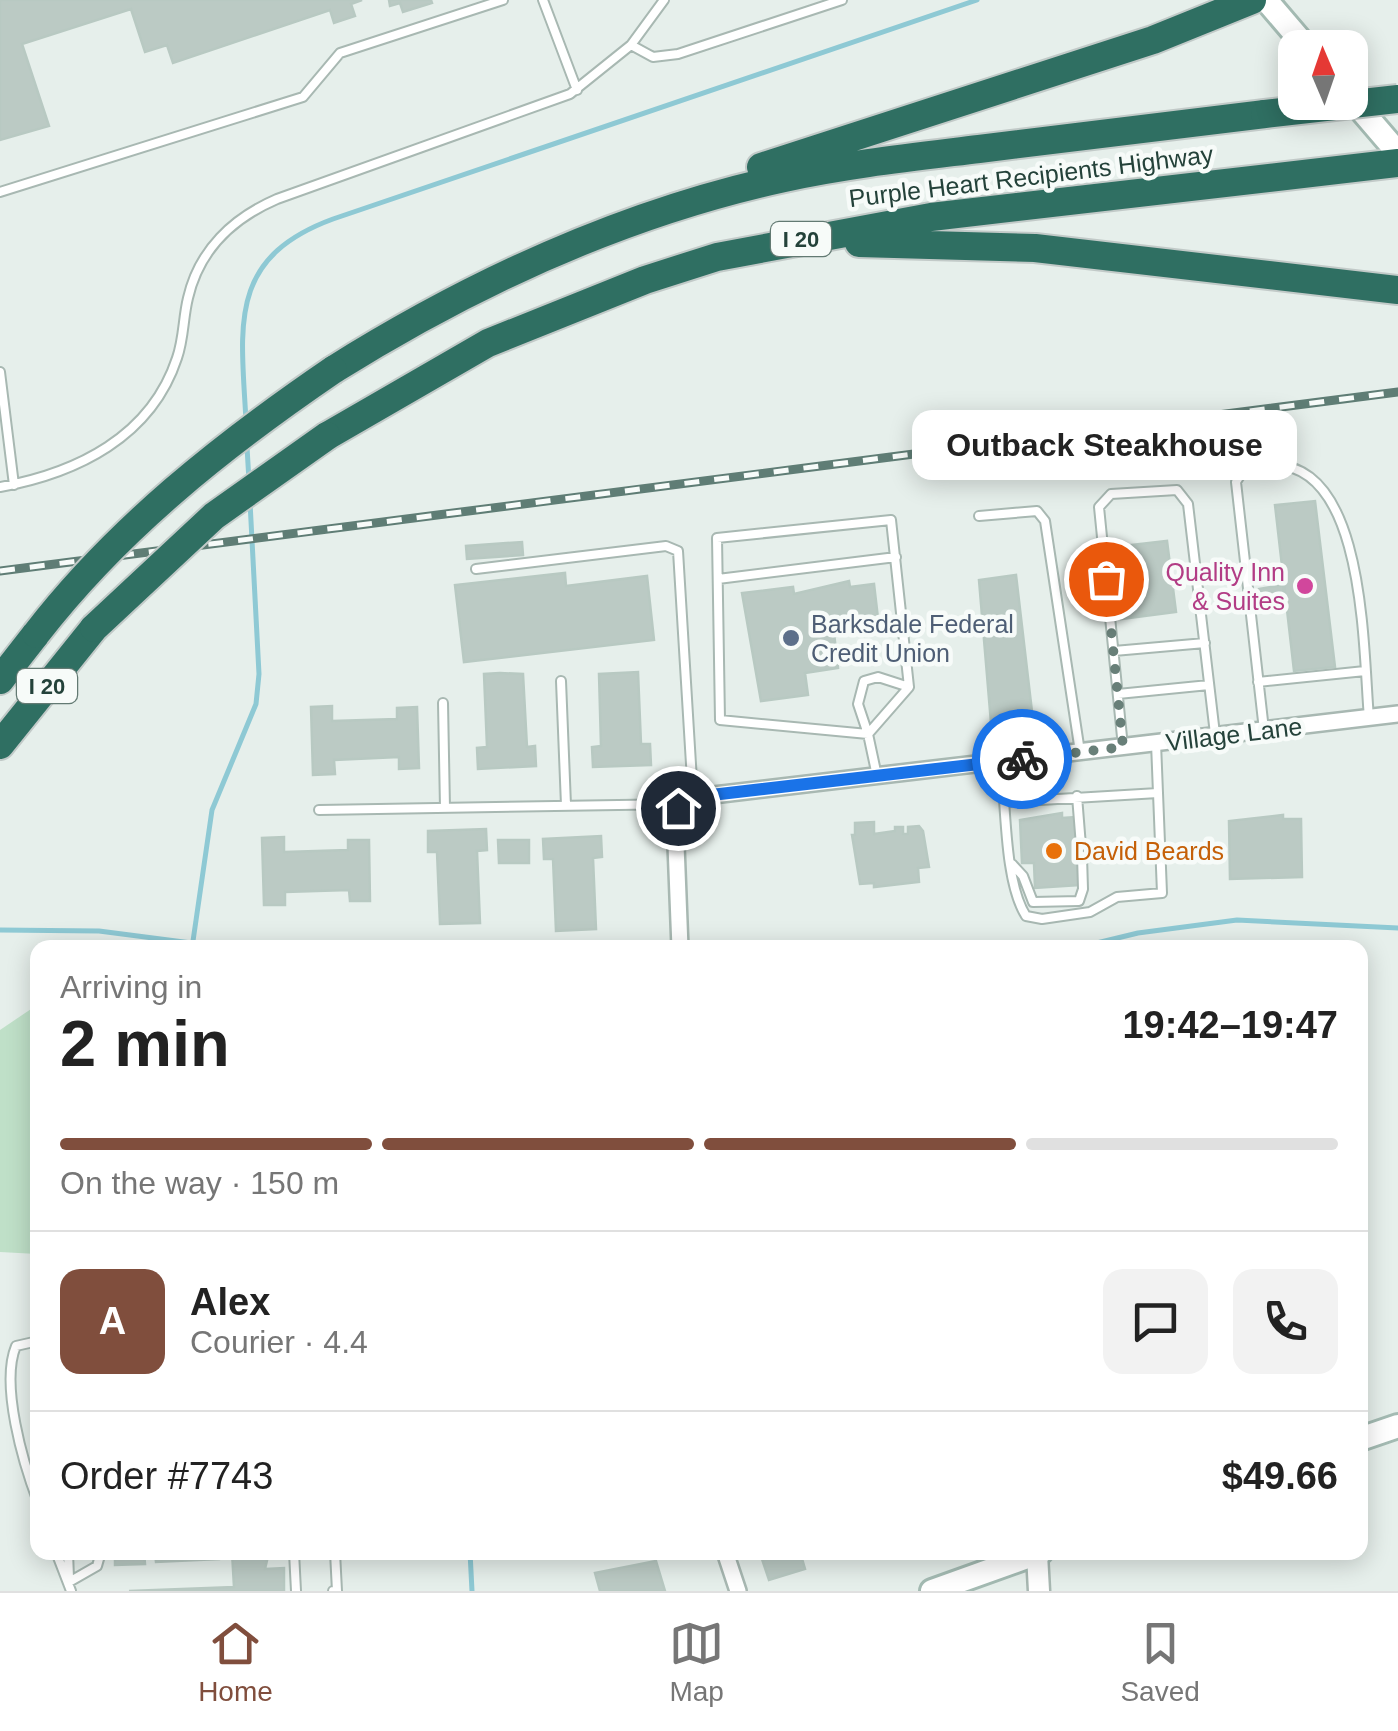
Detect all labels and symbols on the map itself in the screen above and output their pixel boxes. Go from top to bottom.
north arrow [1278,30,1368,120]
street label: Purple Heart Recipients Highway [847,140,1215,212]
road number: I 20 [771,222,831,256]
callout: Outback Steakhouse [914,409,1298,479]
pin [1064,537,1149,622]
place label: Quality Inn & Suites [1165,558,1285,615]
marker: Quality Inn & Suites [1294,575,1316,597]
place label: Barksdale Federal Credit Union [811,610,1014,667]
marker: Barksdale Federal Credit Union [780,627,802,649]
road number: I 20 [17,669,77,703]
courier [972,709,1072,809]
street label: Village Lane [1164,712,1304,756]
pin [636,766,721,851]
place label: David Beards [1074,837,1224,865]
marker: David Beards [1043,840,1065,862]

